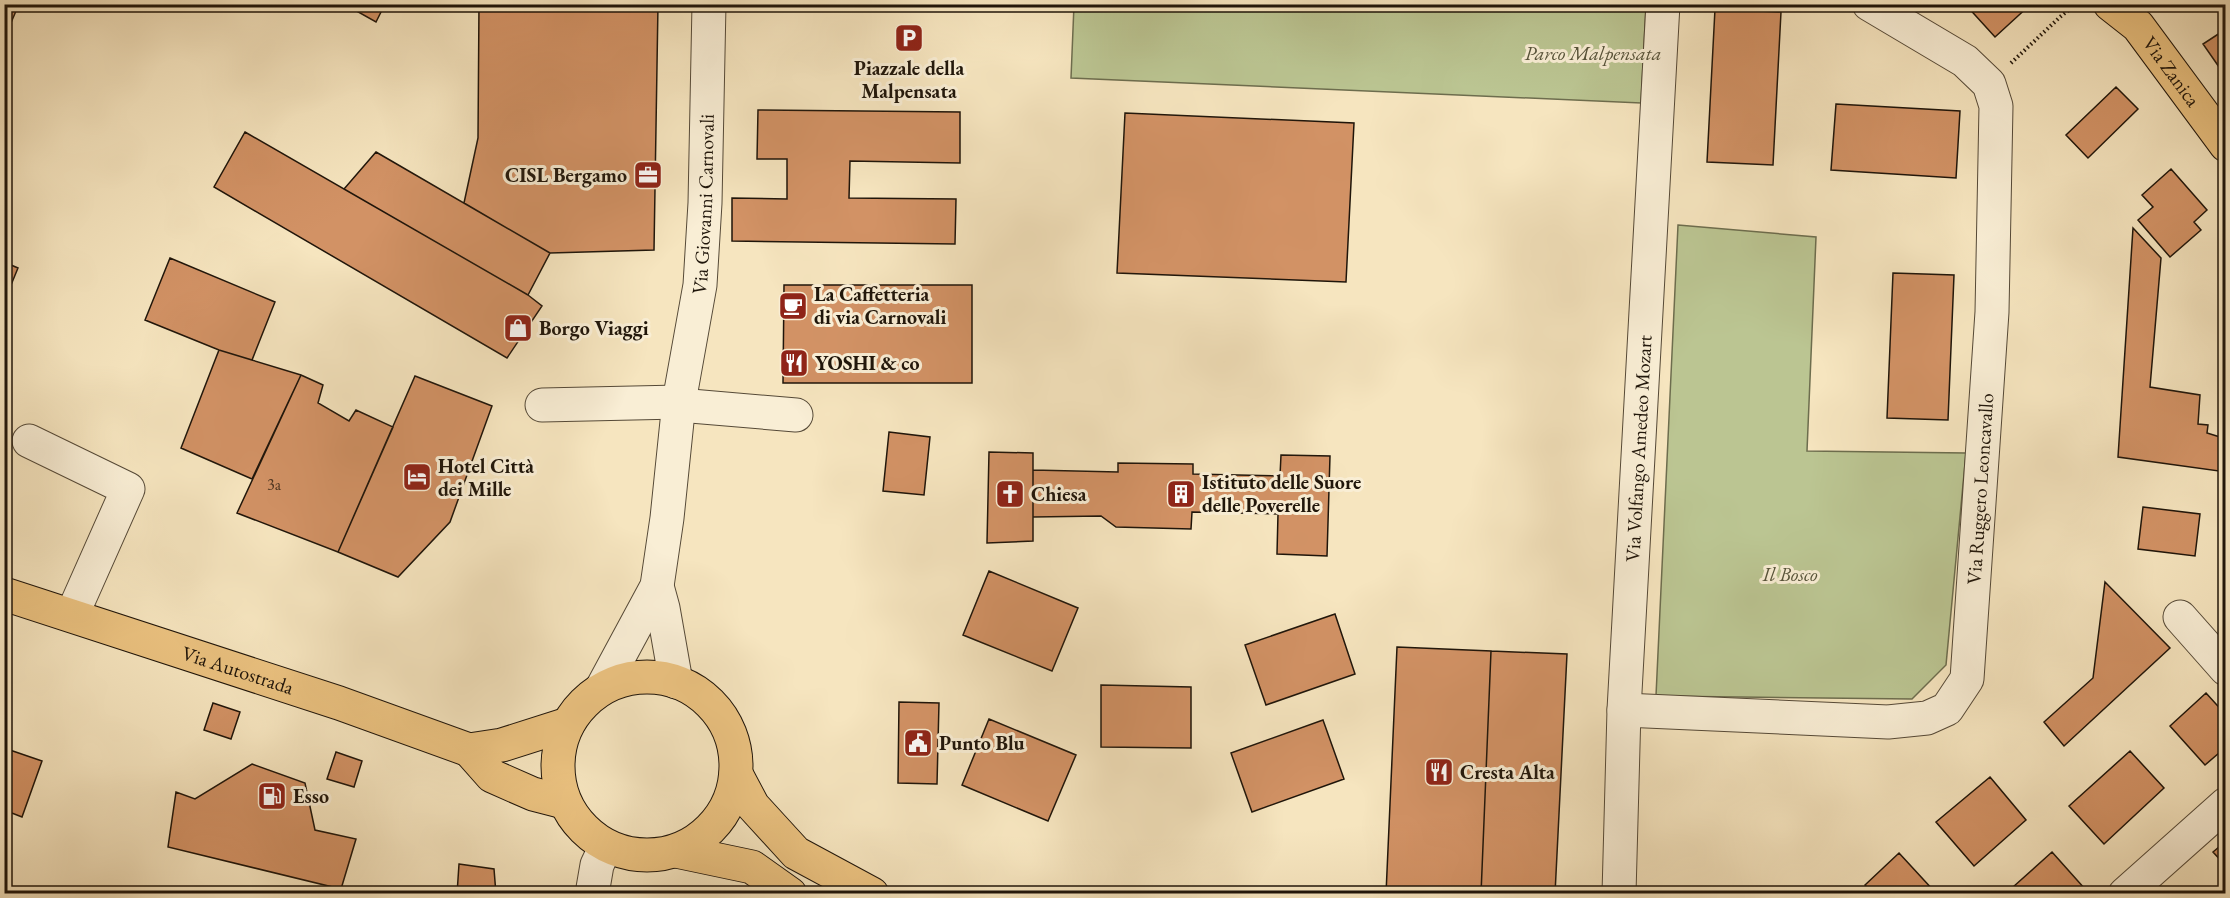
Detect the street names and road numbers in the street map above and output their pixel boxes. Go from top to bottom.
street label: Via Zanica [2137,31,2206,112]
street label: Via Giovanni Carnovali [686,114,720,297]
street label: Via Volfango Amedeo Mozart [1619,334,1658,563]
street label: Via Ruggero Leoncavallo [1960,392,1999,585]
street label: Via Autostrada [179,640,297,700]

